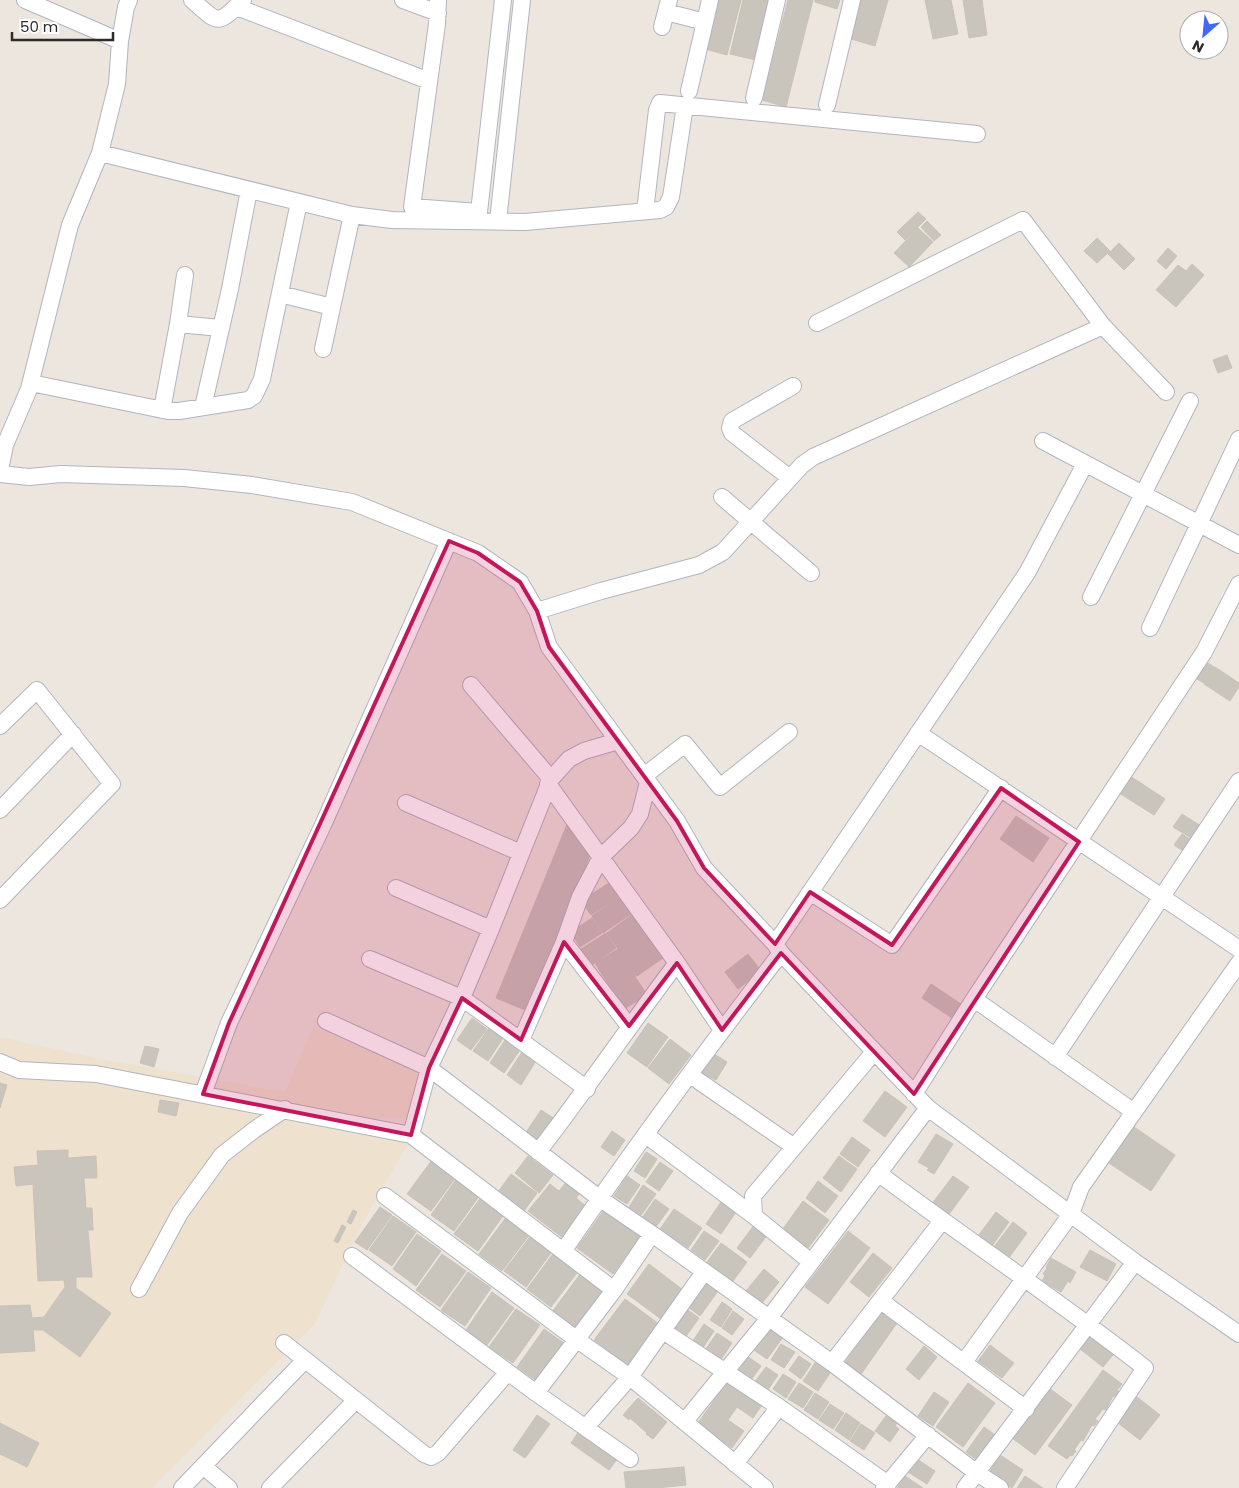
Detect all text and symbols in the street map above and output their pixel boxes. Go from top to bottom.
scale bar [12,10,114,42]
north arrow [1179,10,1229,60]
text: 50 m [20,16,58,37]
text: N [1189,35,1207,58]

